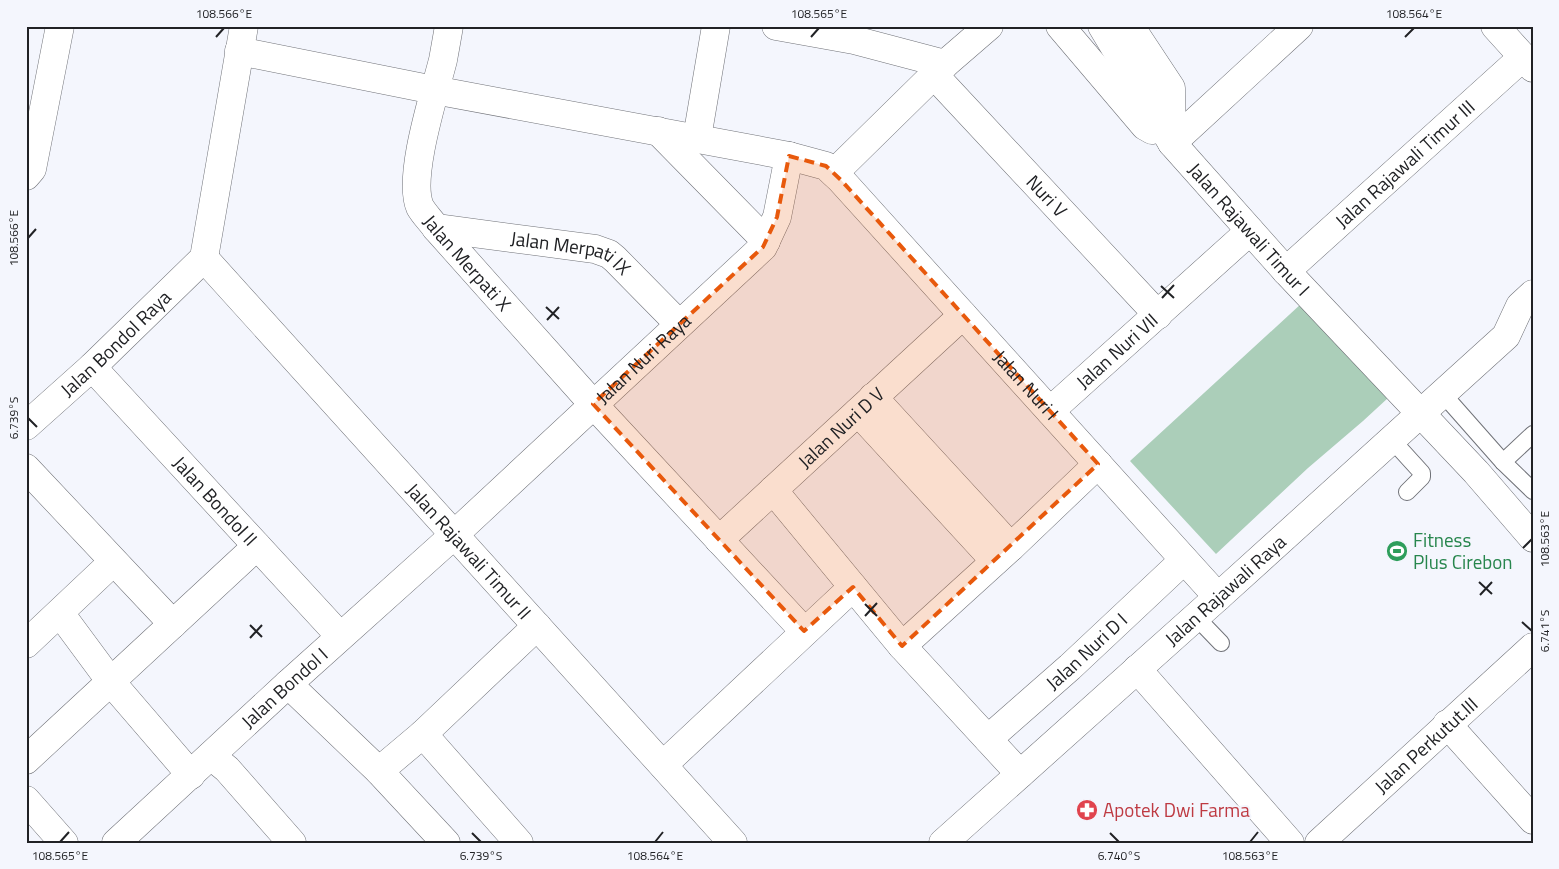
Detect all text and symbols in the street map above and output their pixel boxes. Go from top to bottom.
text: 108.566°E [196,4,252,23]
text: 108.565°E [791,4,847,23]
text: 108.564°E [1386,4,1442,23]
street label: Jalan Rajawali Timur III [1328,92,1481,234]
street label: Jalan Rajawali Timur I [1182,156,1317,302]
street label: Nuri V [1020,168,1075,223]
street label: Jalan Merpati X [417,208,519,317]
text: 108.566°E [4,210,23,266]
street label: Jalan Merpati IX [509,223,638,282]
street label: Jalan Bondol Raya [53,282,178,403]
street label: Jalan Nuri Raya [589,306,697,410]
street label: Jalan Nuri VII [1069,306,1164,395]
street label: Jalan Nuri I [987,343,1066,426]
street label: Jalan Nuri D V [791,380,890,475]
text: 6.739°S [4,397,23,439]
street label: Jalan Bondol II [167,449,265,552]
street label: Jalan Rajawali Timur II [400,476,539,625]
text: 108.563°E [1535,511,1554,567]
place label: Fitness Plus Cirebon [1413,525,1512,576]
street label: Jalan Rajawali Raya [1158,527,1292,652]
sports icon: Fitness Plus Cirebon [1385,539,1409,563]
street label: Jalan Nuri D I [1039,605,1134,696]
text: 6.741°S [1535,610,1554,652]
street label: Jalan Bondol I [234,640,334,735]
street label: Jalan Perkutut.III [1367,690,1484,800]
place label: Apotek Dwi Farma [1103,795,1250,824]
pharmacy icon: Apotek Dwi Farma [1075,798,1099,822]
text: 108.565°E [32,846,88,865]
text: 6.739°S [460,846,502,865]
text: 108.564°E [627,846,683,865]
text: 6.740°S [1098,846,1140,865]
text: 108.563°E [1222,846,1278,865]

